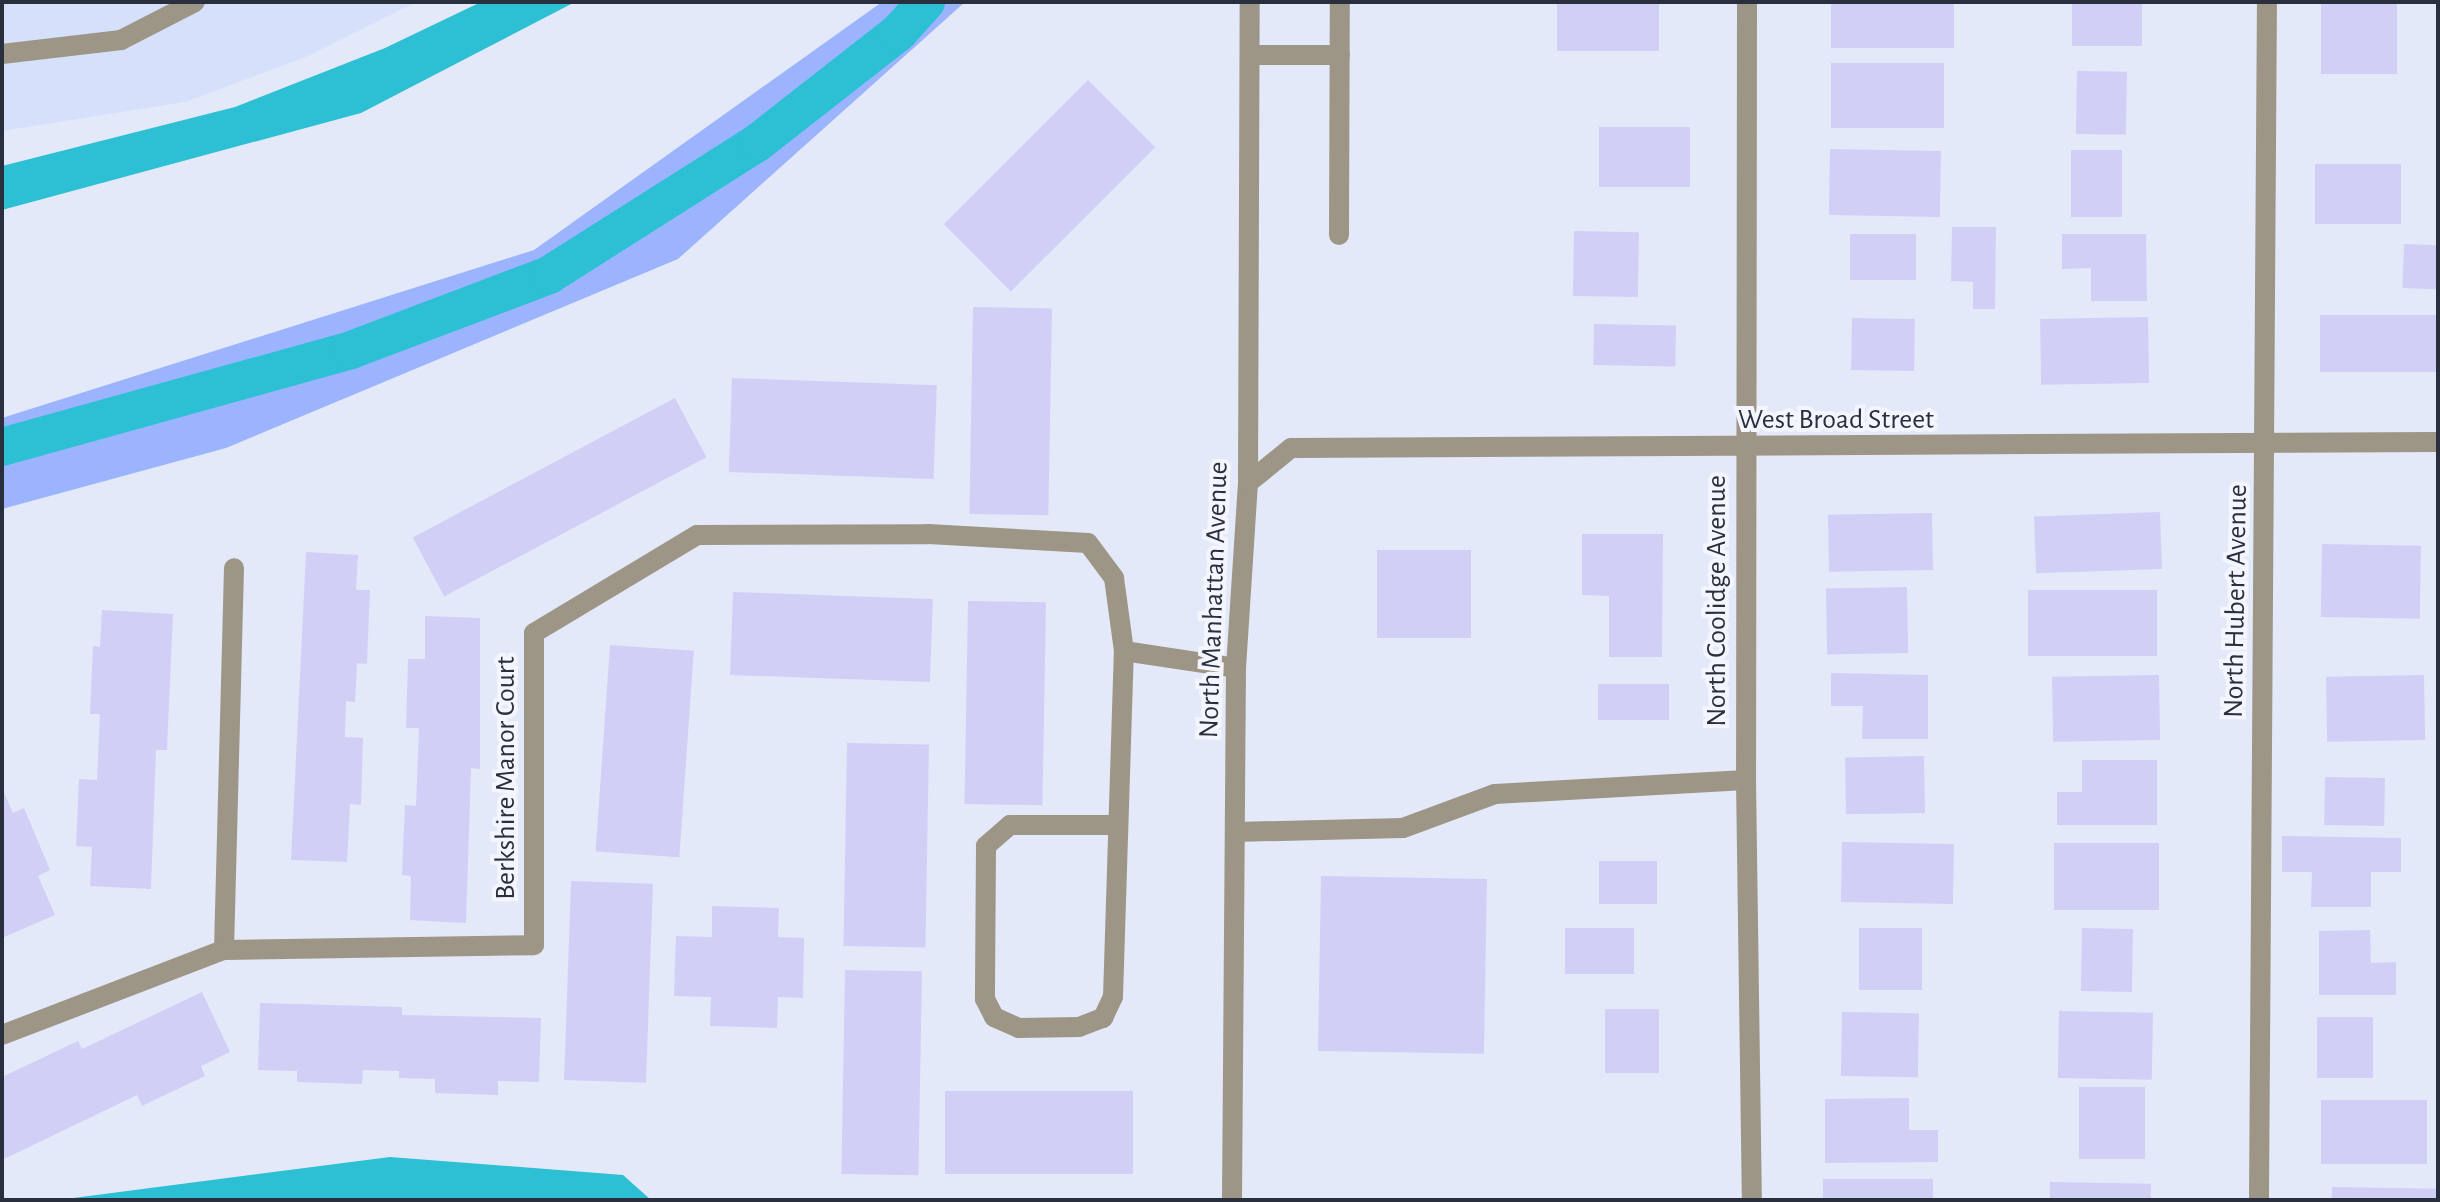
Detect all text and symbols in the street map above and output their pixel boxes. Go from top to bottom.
street label: West Broad Street [1738,403,1934,437]
street label: North Manhattan Avenue [1192,461,1236,739]
street label: North Coolidge Avenue [1700,475,1734,727]
street label: North Hubert Avenue [2217,484,2255,718]
street label: Berkshire Manor Court [489,656,523,900]

